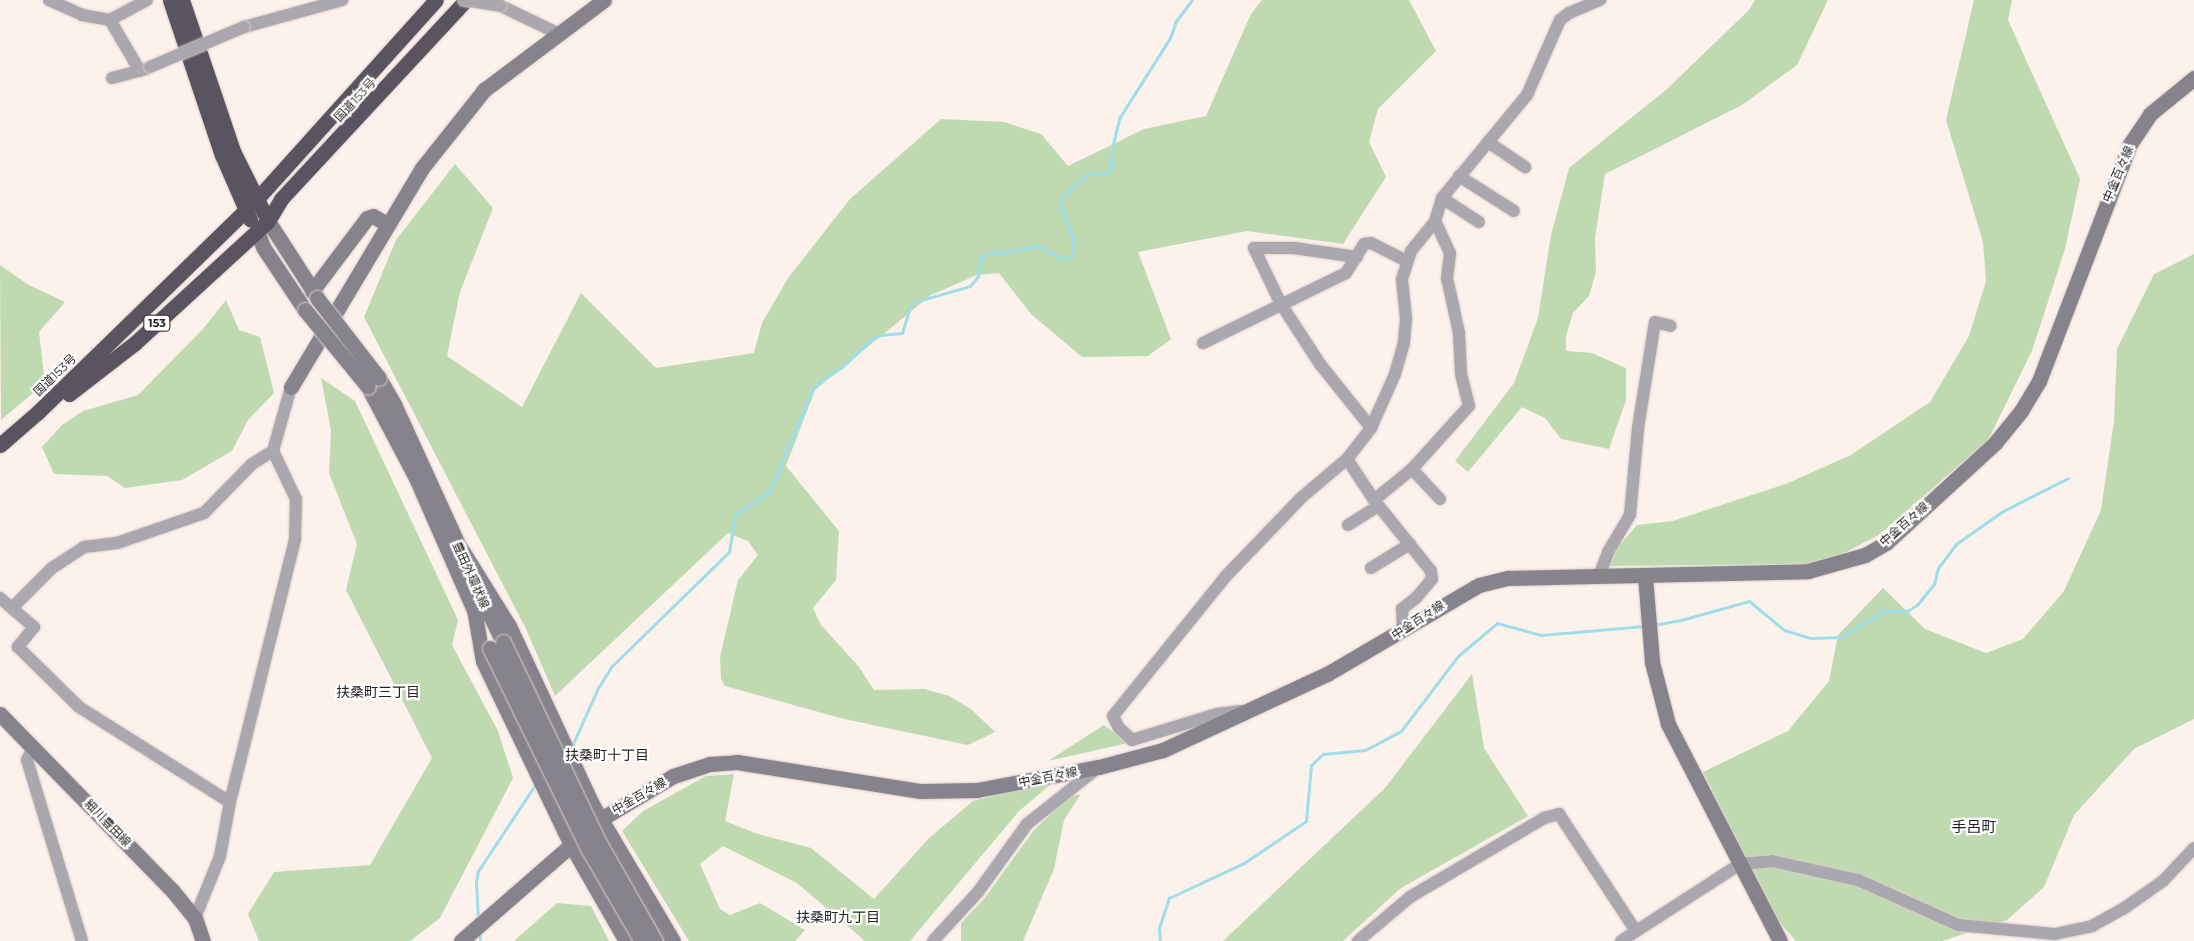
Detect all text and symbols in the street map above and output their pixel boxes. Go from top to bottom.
street label: 国道153号 [331,75,379,125]
street label: 中金百々線 [2100,144,2136,204]
road number: 153 [143,314,171,332]
street label: 国道153号 [31,351,79,399]
street label: 中金百々線 [1877,499,1931,549]
street label: 豊田外環状線 [450,539,492,611]
street label: 中金百々線 [1389,598,1447,642]
district label: 扶桑町三丁目 [336,684,420,700]
district label: 扶桑町十丁目 [565,747,649,763]
street label: 中金百々線 [1017,764,1079,790]
street label: 中金百々線 [609,775,669,817]
street label: 細川豊田線 [82,796,134,850]
district label: 手呂町 [1952,818,1996,836]
district label: 扶桑町九丁目 [796,909,880,925]

